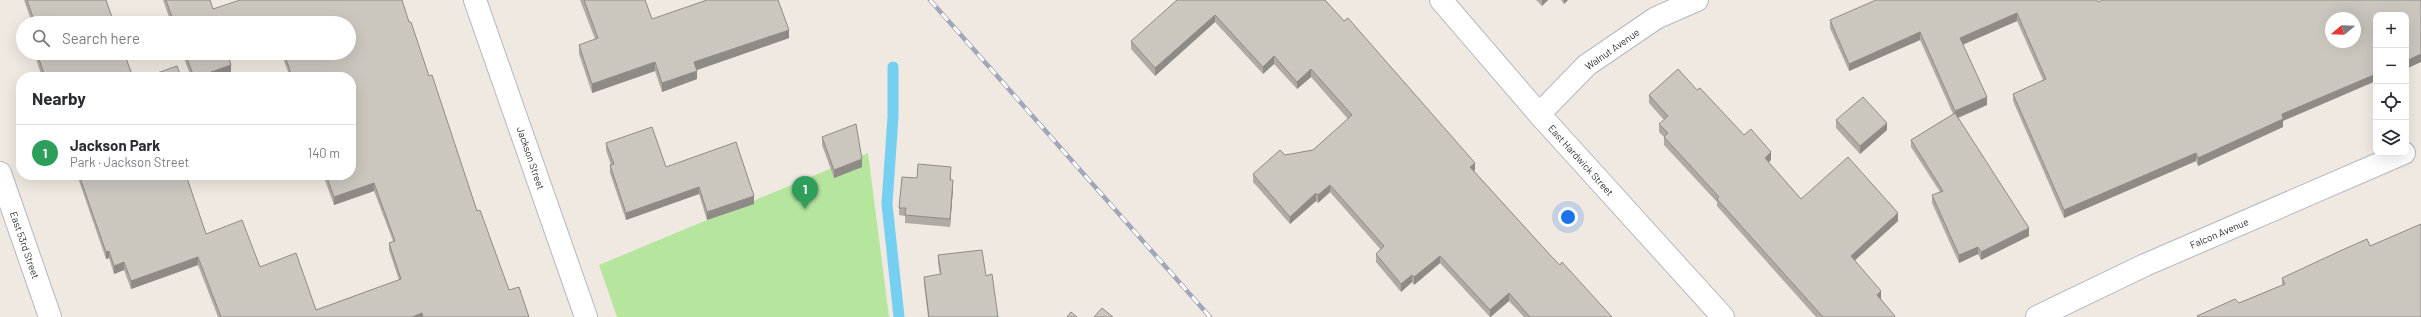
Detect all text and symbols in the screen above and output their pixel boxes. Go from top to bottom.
north arrow [2325,12,2361,48]
map controls [2373,12,2409,156]
button: + [2373,12,2409,48]
search box [16,16,356,60]
street label: Walnut Avenue [1582,26,1642,72]
icon: search [30,27,52,49]
text: Search here [62,29,140,47]
button: − [2373,48,2409,84]
button: locate [2373,84,2409,120]
text: Nearby [32,88,86,108]
button: layers [2373,120,2409,156]
street label: East Hardwick Street [1546,122,1616,198]
street label: Jackson Street [515,125,548,191]
text: Jackson Park [70,136,160,154]
text: 1 [43,145,47,161]
text: 140 m [308,145,340,161]
text: Park · Jackson Street [70,154,189,170]
pin: 1 [792,176,818,209]
your location [1558,207,1578,227]
street label: East 53rd Street [8,210,42,280]
street label: Falcon Avenue [2188,215,2250,251]

